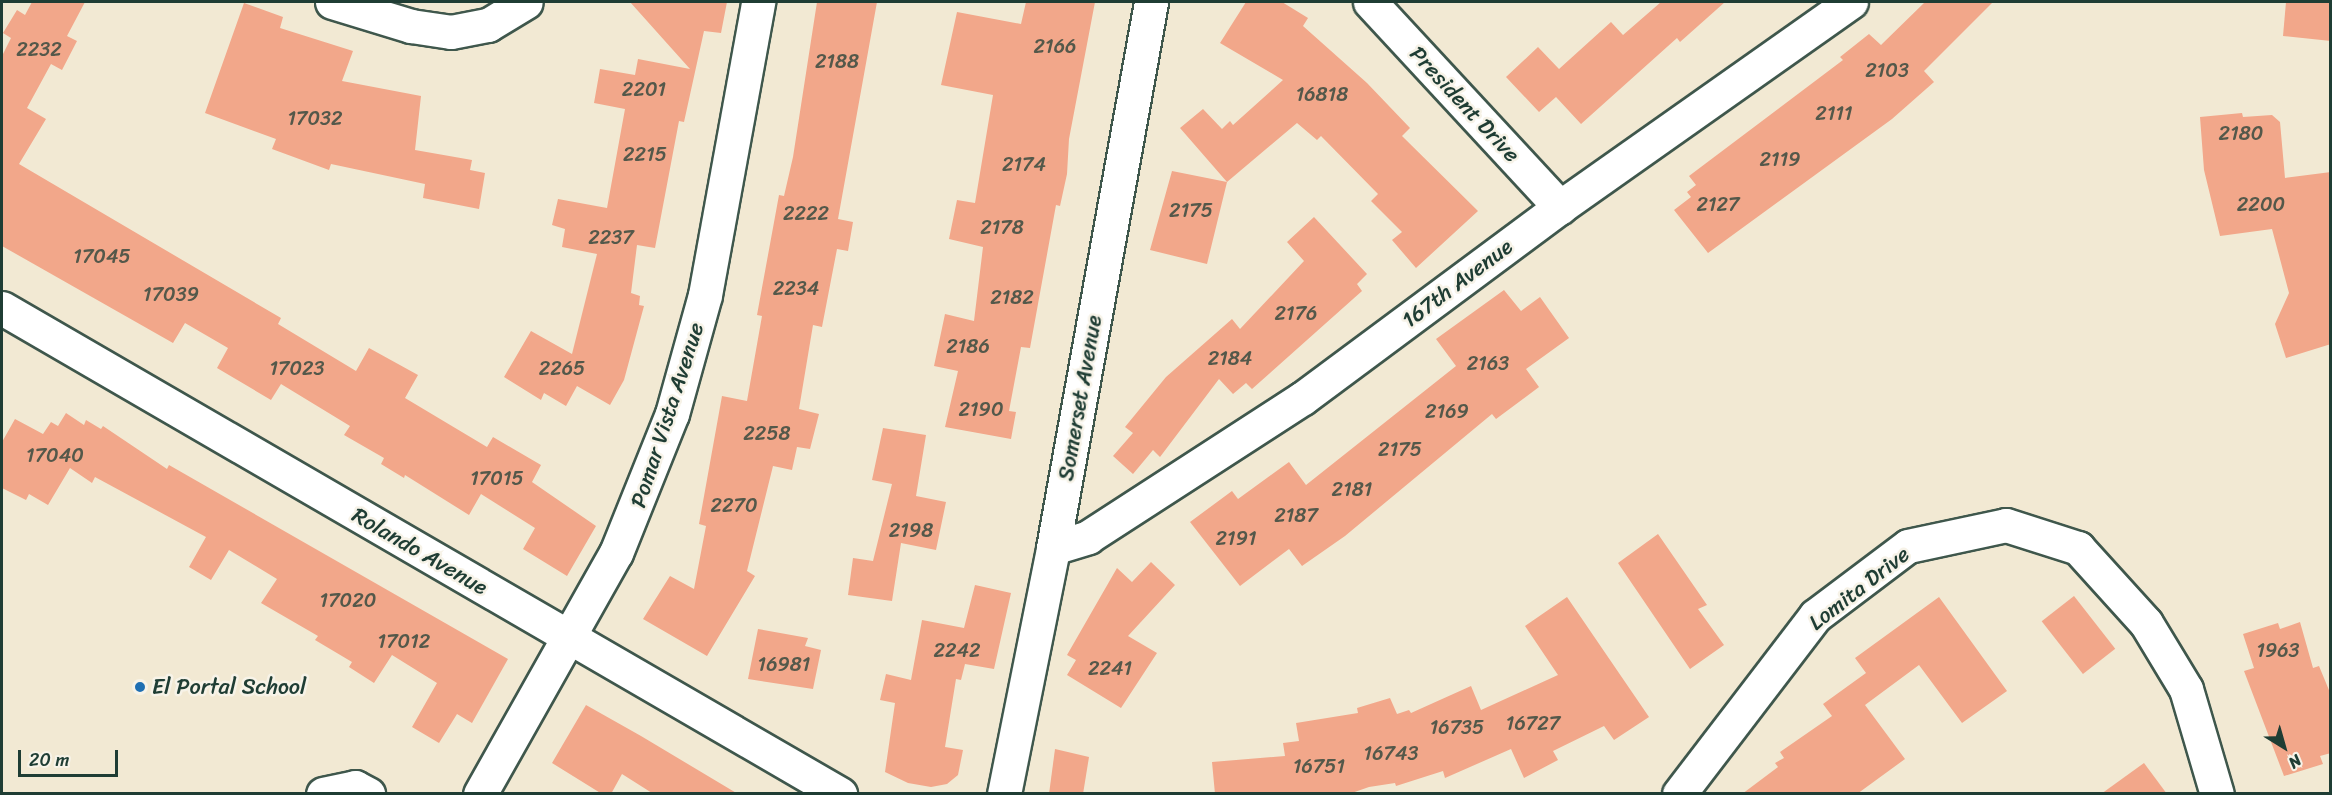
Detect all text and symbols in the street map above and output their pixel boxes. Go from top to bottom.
house number: 2166 [1034,34,1076,58]
house number: 2232 [16,37,62,61]
street label: President Drive [1405,40,1525,168]
house number: 2188 [815,49,859,73]
house number: 2103 [1865,58,1909,82]
house number: 2201 [622,77,666,101]
house number: 16818 [1296,82,1348,106]
house number: 2111 [1815,101,1853,125]
house number: 17032 [287,106,343,130]
house number: 2180 [2219,121,2263,145]
house number: 2215 [623,142,667,166]
house number: 2119 [1760,147,1800,171]
house number: 2174 [1002,152,1046,176]
house number: 2127 [1696,192,1740,216]
house number: 2200 [2237,192,2285,216]
house number: 2175 [1169,198,1213,222]
house number: 2222 [783,201,829,225]
house number: 2178 [980,215,1024,239]
house number: 2237 [588,225,634,249]
street label: 167th Avenue [1397,233,1517,333]
house number: 17045 [73,244,131,268]
house number: 2234 [773,276,819,300]
house number: 17039 [143,282,199,306]
house number: 2182 [990,285,1034,309]
house number: 2176 [1275,301,1317,325]
street label: Somerset Avenue [1052,313,1108,483]
street label: Pomar Vista Avenue [625,319,709,511]
house number: 2186 [946,334,990,358]
house number: 2184 [1208,346,1252,370]
house number: 2163 [1467,351,1509,375]
house number: 17023 [269,356,325,380]
house number: 2265 [539,356,585,380]
house number: 2190 [958,397,1004,421]
house number: 2169 [1425,399,1469,423]
house number: 2258 [743,421,791,445]
house number: 2175 [1378,437,1422,461]
house number: 17040 [26,443,84,467]
house number: 17015 [470,466,524,490]
house number: 2181 [1332,477,1372,501]
house number: 2270 [710,493,758,517]
street label: Rolando Avenue [348,502,492,600]
house number: 2187 [1274,503,1318,527]
house number: 2198 [889,518,933,542]
house number: 2191 [1216,526,1256,550]
street label: Lomita Drive [1803,541,1915,635]
house number: 17020 [320,588,376,612]
house number: 17012 [378,629,430,653]
house number: 2242 [933,638,981,662]
house number: 1963 [2256,638,2300,662]
house number: 16981 [758,652,810,676]
house number: 2241 [1088,656,1132,680]
place label: El Portal School [152,674,307,700]
marker: El Portal School [133,680,147,694]
house number: 16727 [1506,711,1560,735]
house number: 16735 [1430,715,1484,739]
north arrow [2254,717,2314,777]
scale bar [21,738,122,776]
house number: 16743 [1364,741,1418,765]
text: 20 m [29,744,69,776]
text: N [2282,747,2308,777]
house number: 16751 [1293,754,1345,778]

